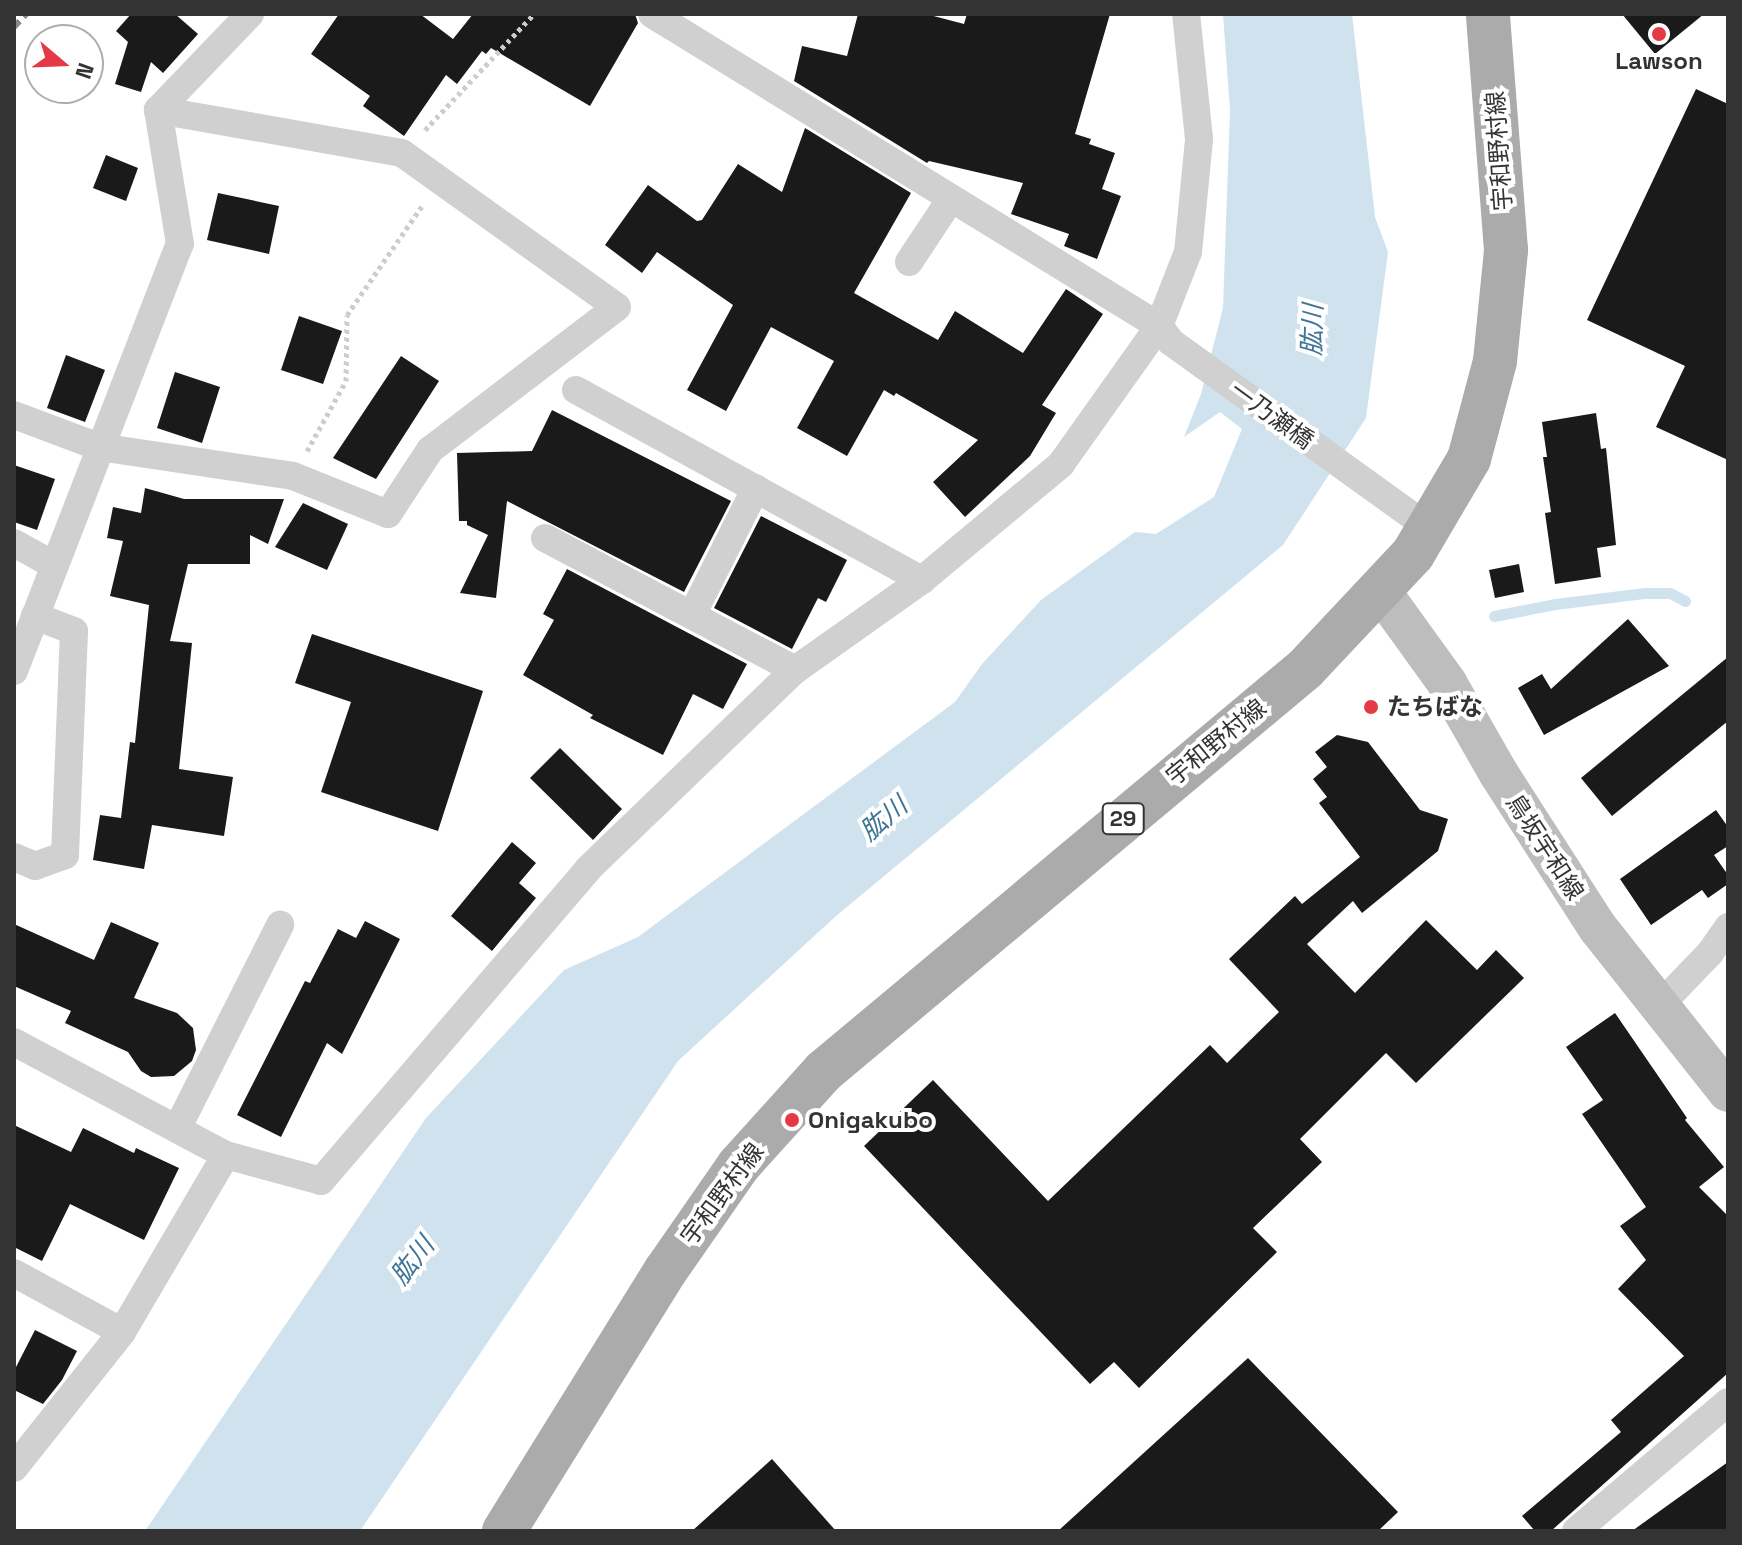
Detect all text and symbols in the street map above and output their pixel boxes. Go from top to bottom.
north arrow [24,24,104,104]
marker: Lawson [1650,25,1668,43]
place label: Lawson [1615,47,1703,75]
text: N [69,60,100,83]
street label: 宇和野村線 [1480,90,1518,212]
water label: 肱川 [1297,303,1329,357]
street label: 一乃瀬橋 [1225,375,1319,455]
street label: 宇和野村線 [1160,693,1272,791]
place label: たちばな [1387,693,1483,721]
marker: たちばな [1362,698,1380,716]
street label: 鳥坂宇和線 [1500,789,1590,905]
water label: 肱川 [854,790,914,848]
road number: 29 [1101,801,1145,837]
place label: Onigakubo [808,1106,933,1134]
marker: Onigakubo [783,1111,801,1129]
street label: 宇和野村線 [674,1137,770,1251]
water label: 肱川 [385,1231,441,1291]

